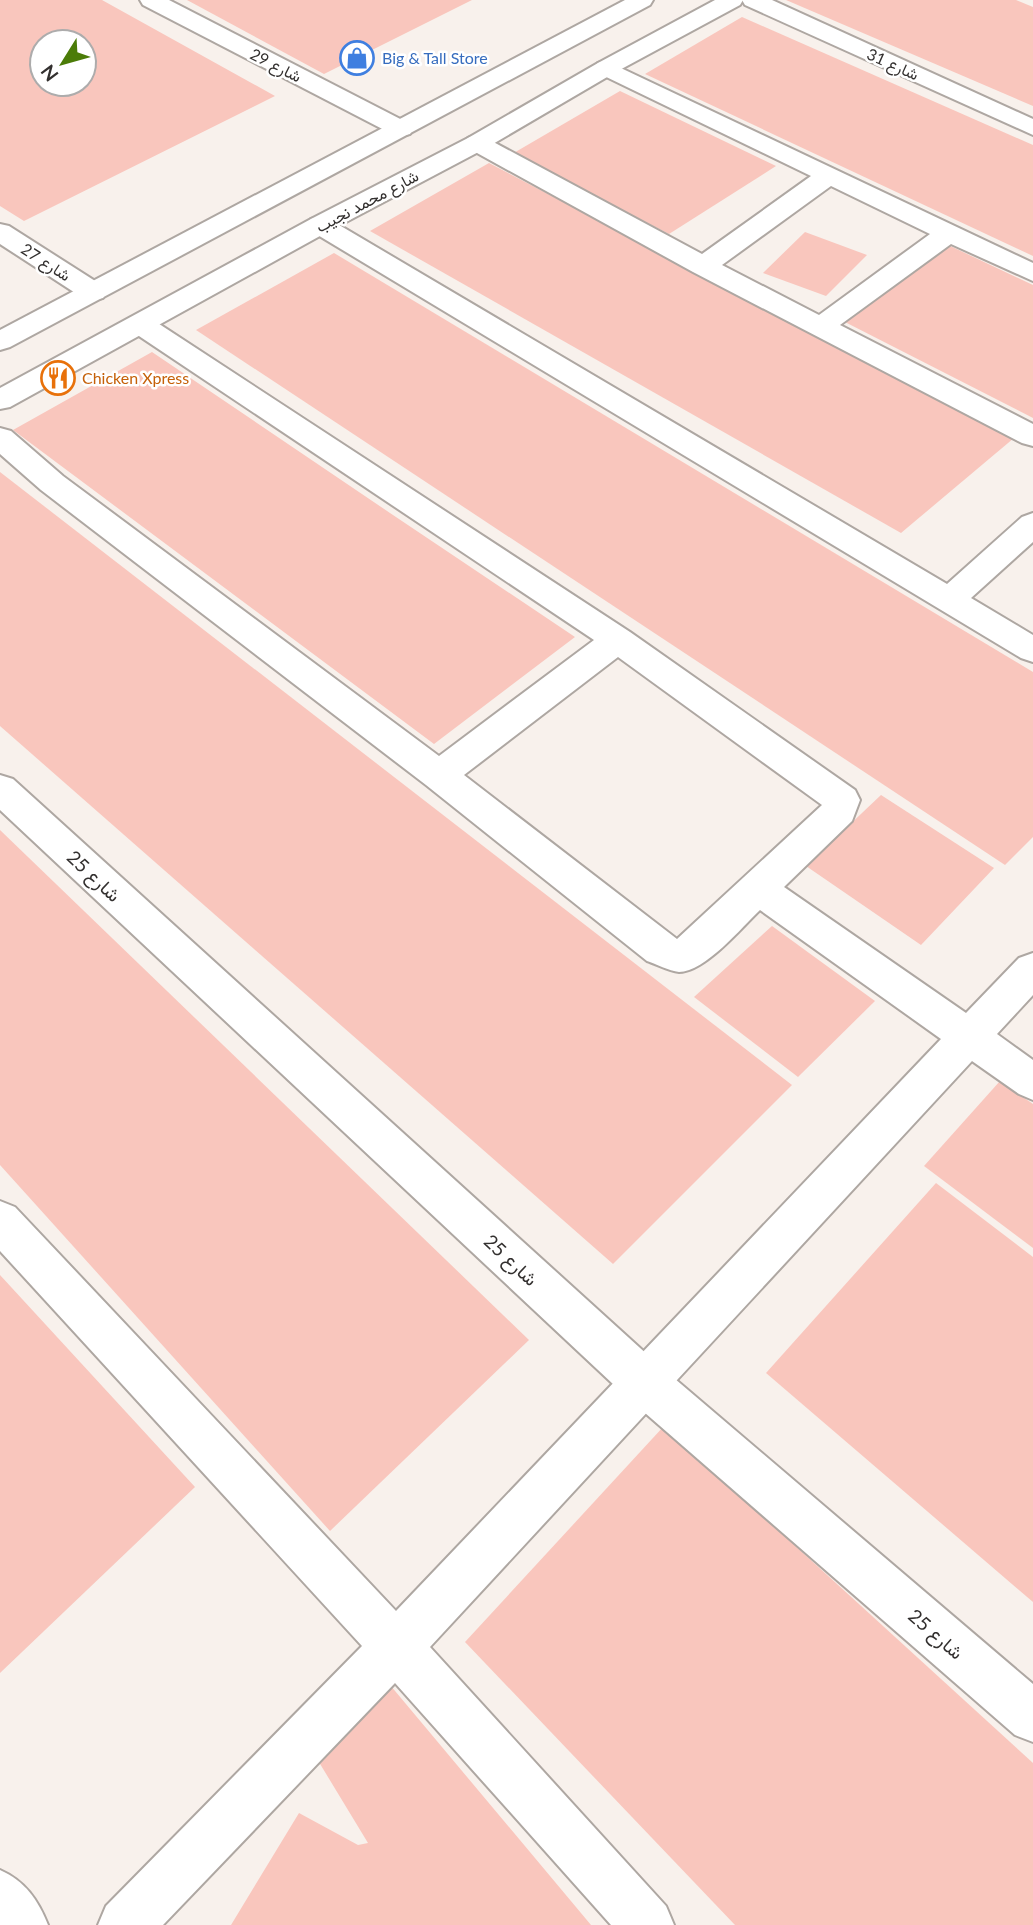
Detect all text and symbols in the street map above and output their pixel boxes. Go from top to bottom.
north arrow [28,28,98,98]
shop icon: Big & Tall Store [338,39,376,77]
street label: شارع 29 [246,44,305,88]
street label: شارع 31 [863,44,922,86]
place label: Big & Tall Store [382,48,488,67]
text: N [35,61,63,86]
street label: شارع محمد نجيب [312,165,423,238]
street label: شارع 27 [16,239,74,287]
restaurant icon: Chicken Xpress [39,359,77,397]
place label: Chicken Xpress [82,368,189,387]
street label: شارع 25 [61,845,126,908]
street label: شارع 25 [478,1229,543,1292]
street label: شارع 25 [903,1604,968,1665]

